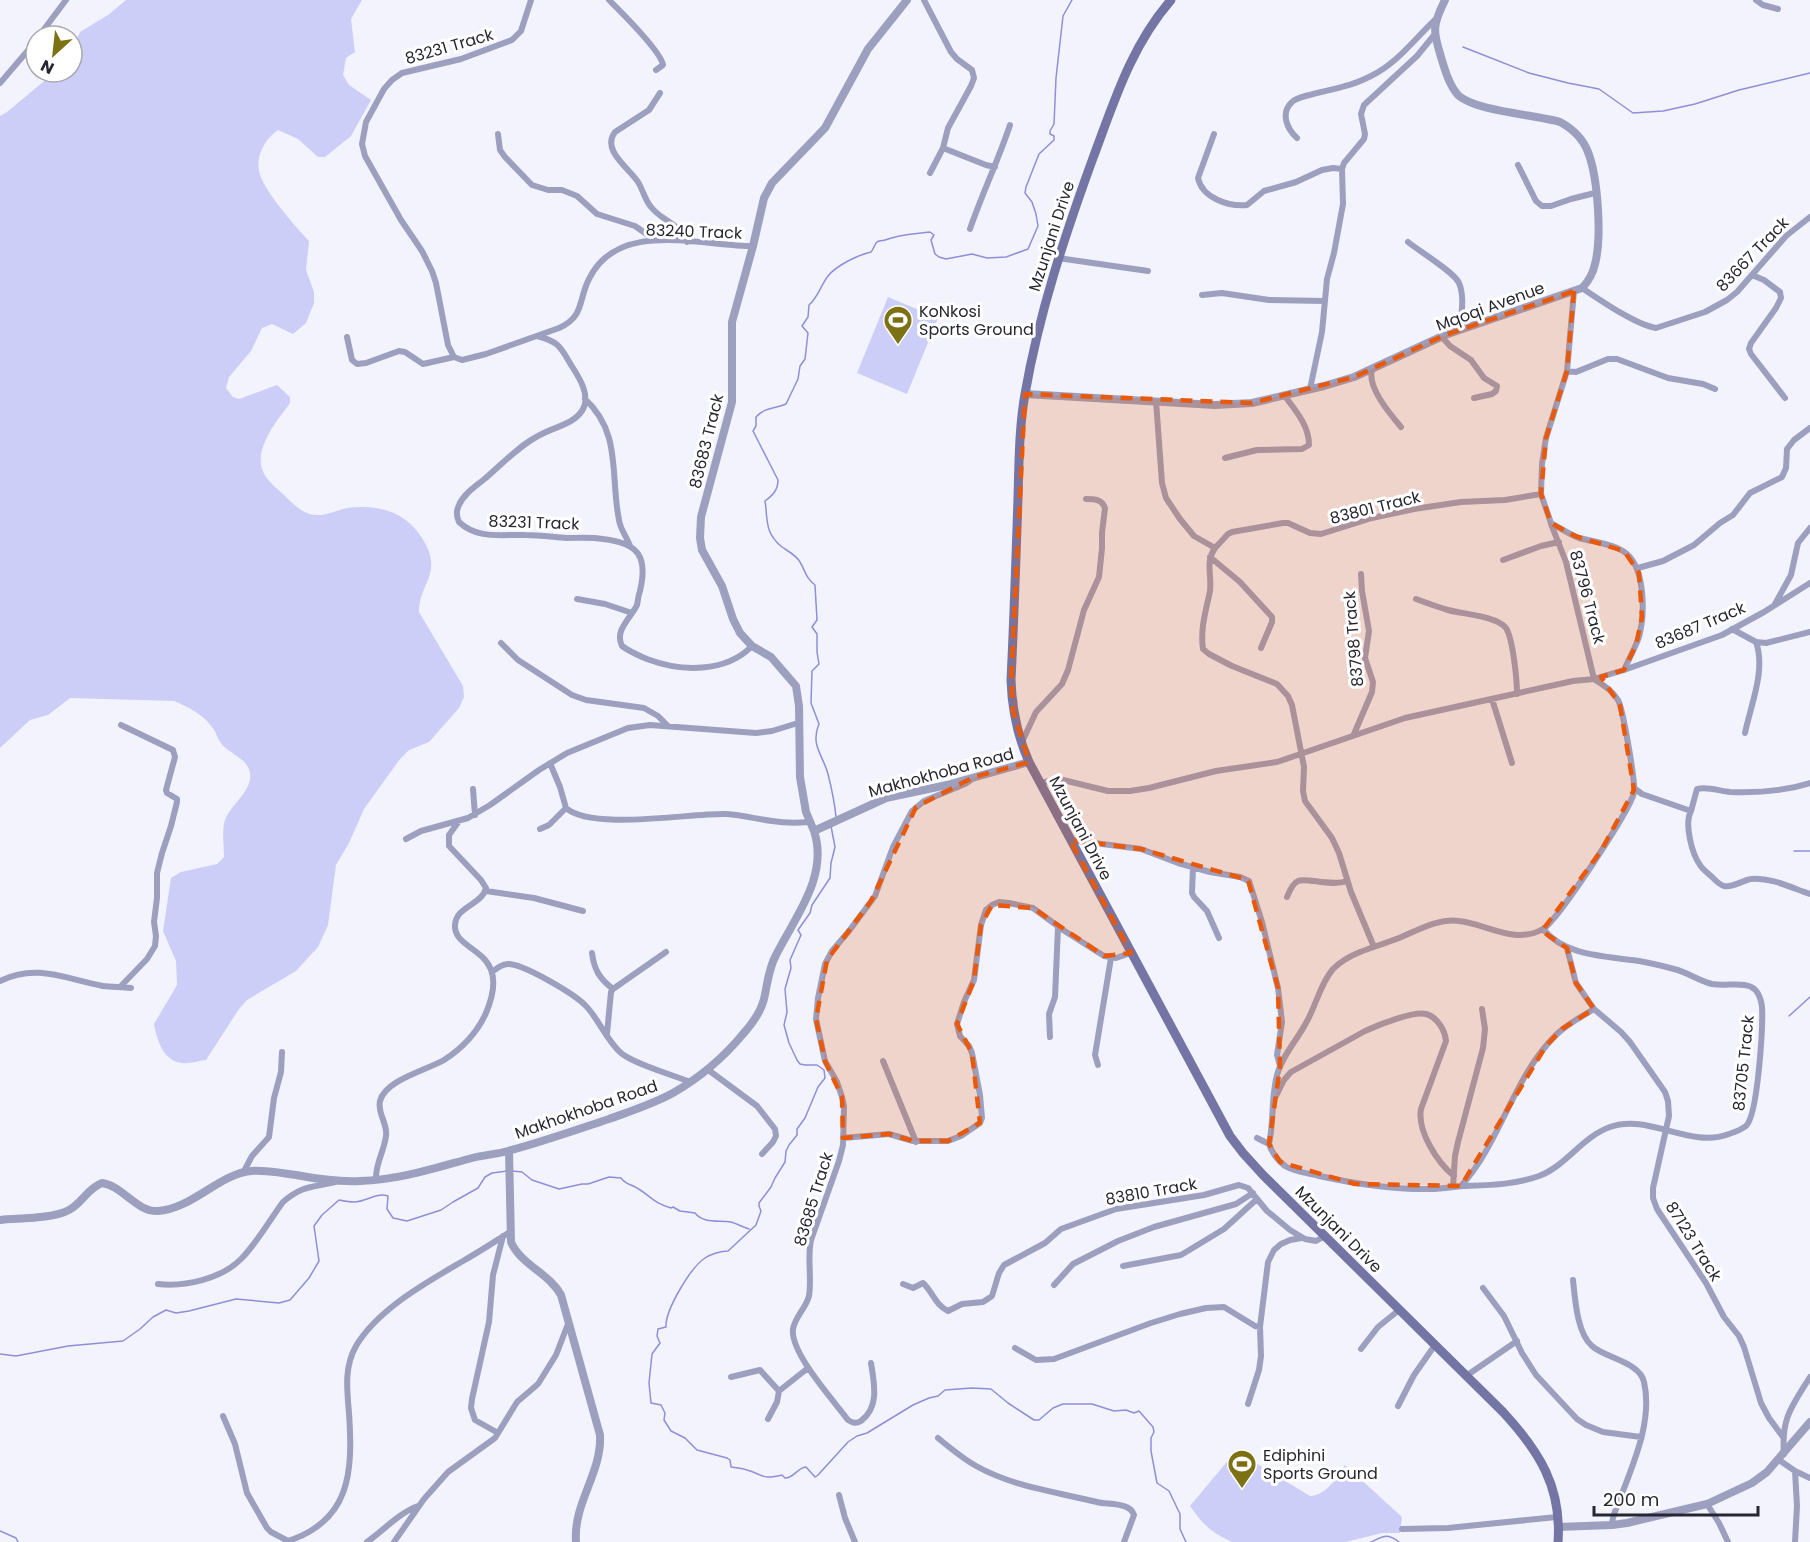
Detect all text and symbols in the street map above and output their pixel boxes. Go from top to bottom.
street label: 83231 Track [402,23,497,70]
north arrow [24,24,84,84]
text: N [37,54,58,80]
street label: Mzunjani Drive [1023,178,1080,294]
street label: 83667 Track [1711,211,1795,297]
street label: 83240 Track [645,218,743,245]
street label: Mqoqi Avenue [1433,276,1548,337]
place label: KoNkosi Sports Ground [919,300,1034,341]
sports icon: KoNkosi Sports Ground [882,304,914,346]
street label: 83683 Track [684,391,730,491]
street label: 83801 Track [1327,485,1423,530]
street label: 83231 Track [488,509,581,536]
street label: 83796 Track [1564,548,1611,647]
street label: 83798 Track [1338,589,1369,688]
street label: 83687 Track [1651,596,1750,655]
street label: Makhokhoba Road [866,742,1016,803]
street label: Mzunjani Drive [1043,772,1118,884]
street label: 83705 Track [1727,1013,1760,1112]
street label: Makhokhoba Road [512,1074,661,1145]
street label: 83685 Track [788,1148,839,1249]
street label: 83810 Track [1104,1172,1199,1211]
street label: Mzunjani Drive [1290,1181,1387,1278]
street label: 87123 Track [1660,1197,1728,1286]
place label: Ediphini Sports Ground [1263,1444,1378,1485]
sports icon: Ediphini Sports Ground [1226,1448,1258,1490]
scale bar [1594,1479,1758,1517]
text: 200 m [1603,1487,1659,1512]

